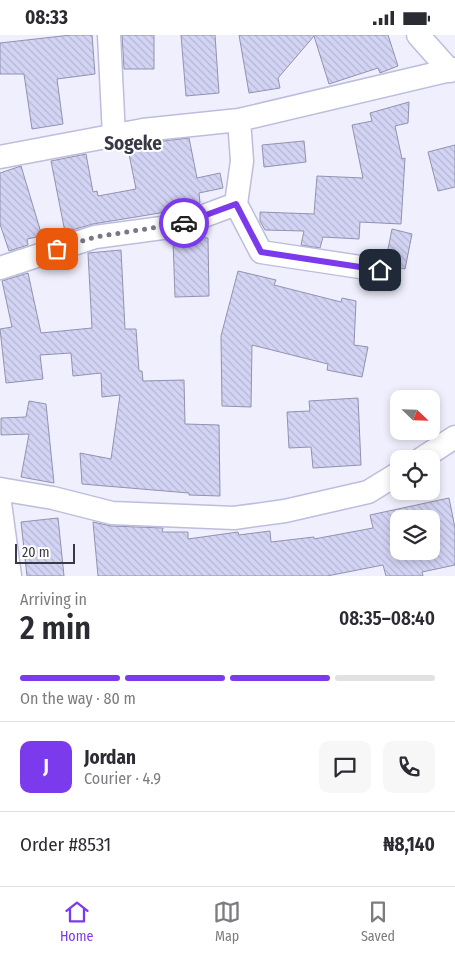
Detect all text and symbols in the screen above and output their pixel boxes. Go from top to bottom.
text: 08:33 [25,6,68,29]
district label: Sogeke [104,132,162,155]
courier [159,198,209,248]
icon: car [170,209,198,237]
pin [36,228,78,270]
icon: bag [43,235,71,263]
pin [359,249,401,291]
icon: home [366,256,394,284]
north arrow [390,390,440,440]
map controls [390,390,440,560]
button: locate [390,450,440,500]
button: layers [390,510,440,560]
scale bar [15,541,75,564]
text: 20 m [22,544,50,561]
text: Arriving in [20,590,87,609]
text: 08:35–08:40 [339,607,435,630]
text: 2 min [20,609,91,647]
text: On the way · 80 m [20,689,136,708]
button: chat [319,741,371,793]
button: phone [383,741,435,793]
text: Jordan [84,746,136,769]
text: J [43,755,49,778]
text: Courier · 4.9 [84,769,161,788]
text: Order #8531 [20,833,111,856]
text: ₦8,140 [383,833,435,856]
tab: Home [60,898,93,945]
tab: Map [213,898,241,945]
tab: Saved [361,898,395,945]

